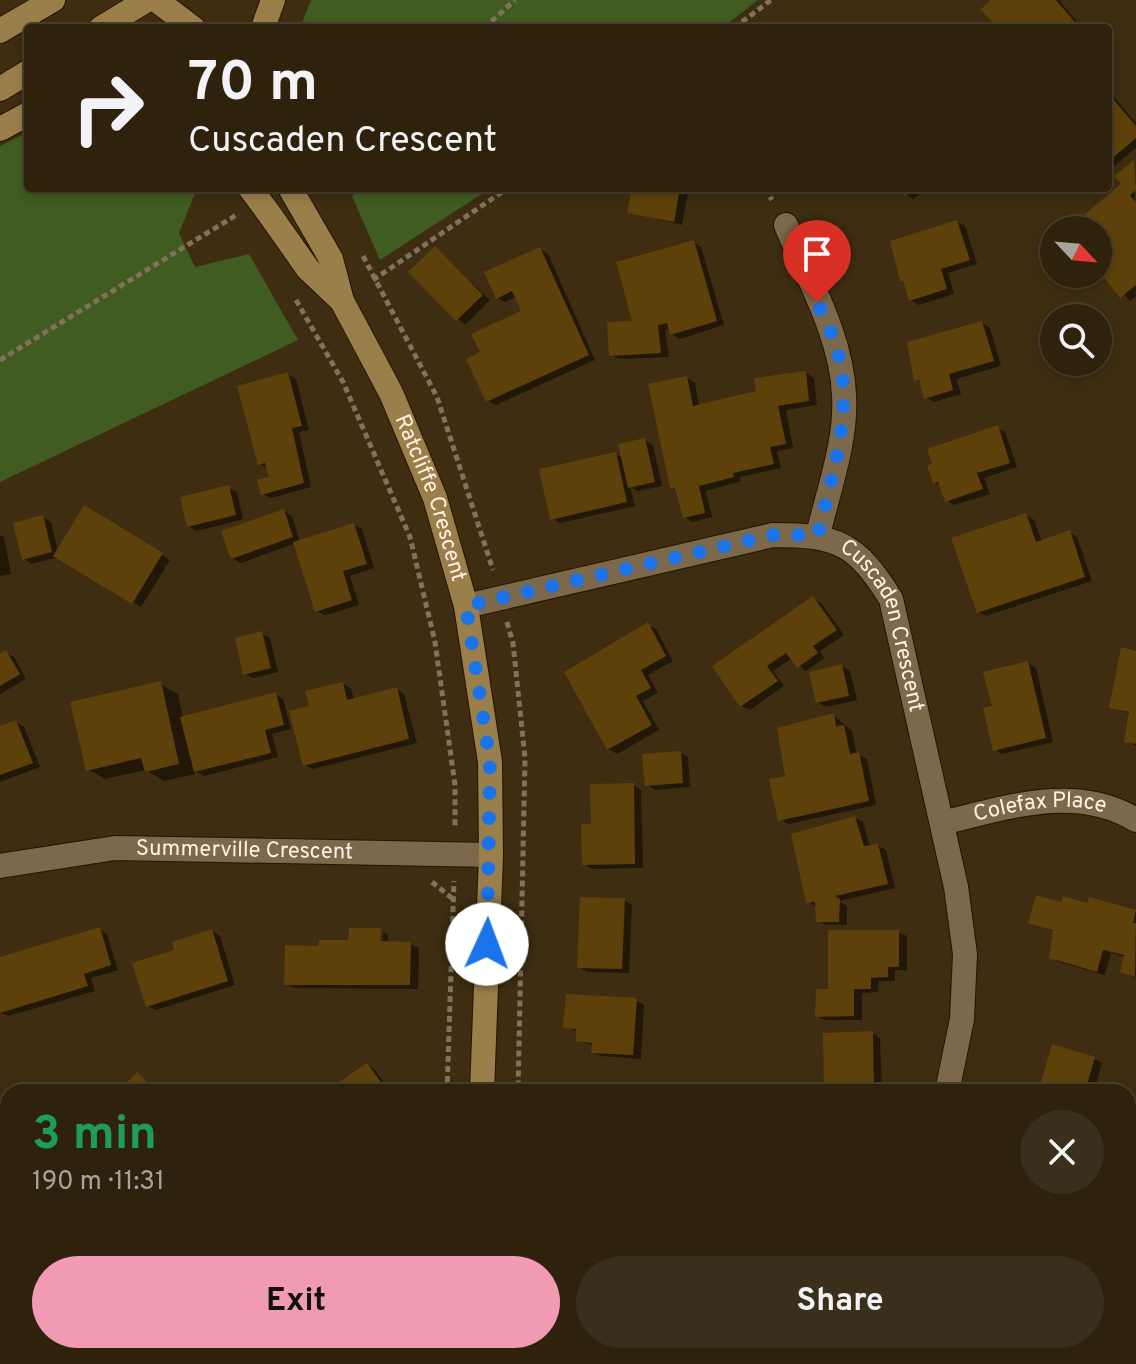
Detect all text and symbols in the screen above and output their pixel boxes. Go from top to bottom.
text: 70 m [188,50,318,120]
icon: right [56,56,160,160]
text: Cuscaden Crescent [188,119,497,165]
north arrow [1040,216,1112,288]
map controls [1040,216,1112,376]
pin [783,220,851,302]
icon: arrive [795,232,839,276]
button: search [1040,304,1112,376]
street label: Ratcliffe Crescent [388,410,472,585]
street label: Cuscaden Crescent [835,534,930,715]
street label: Colefax Place [971,787,1110,828]
street label: Summerville Crescent [136,835,354,866]
position arrow [445,902,529,986]
text: 3 min [32,1106,157,1166]
button: close [1020,1110,1104,1194]
text: 190 m · 11:31 [32,1166,165,1199]
button: Exit [32,1256,560,1348]
button: Share [576,1256,1104,1348]

